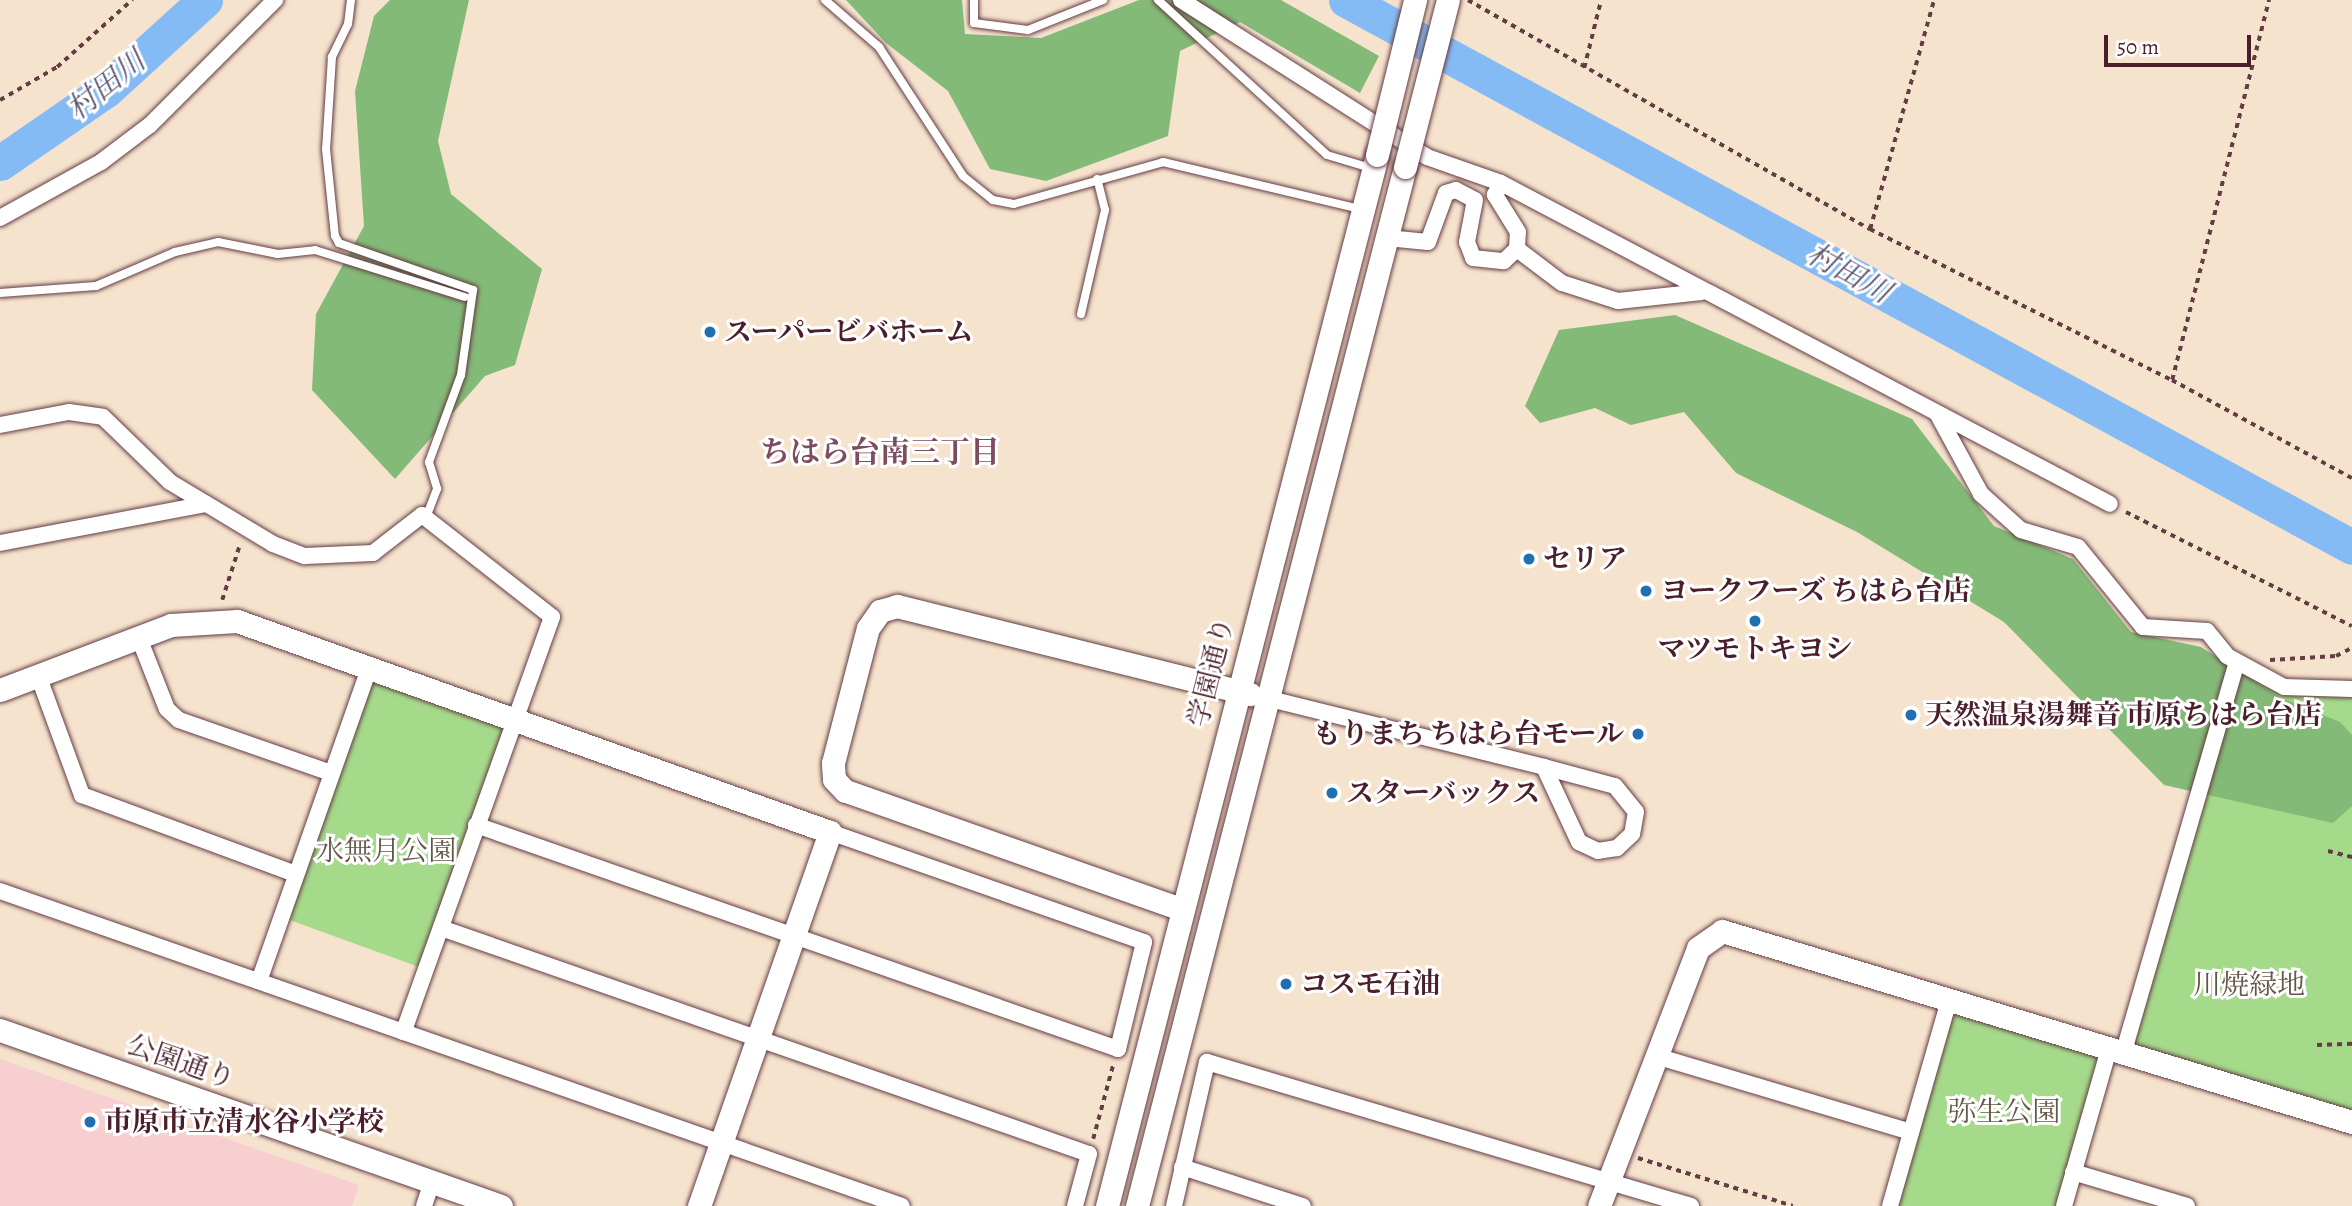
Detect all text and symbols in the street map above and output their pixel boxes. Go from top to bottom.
scale bar [2107,21,2254,65]
text: 50 m [2117,33,2159,61]
water label: 村田川 [60,43,152,127]
water label: 村田川 [1801,235,1897,311]
place label: スーパービバホーム [724,315,975,349]
marker: スーパービバホーム [702,324,718,340]
district label: ちはら台南三丁目 [760,434,1000,470]
place label: セリア [1543,542,1627,576]
marker: セリア [1521,551,1537,567]
place label: ヨークフーズ ちはら台店 [1660,574,1972,608]
marker: ヨークフーズ ちはら台店 [1638,583,1654,599]
marker: マツモトキヨシ [1747,613,1763,629]
street label: 学園通り [1181,614,1241,730]
place label: マツモトキヨシ [1657,632,1853,666]
place label: 天然温泉湯舞音 市原ちはら台店 [1925,698,2322,732]
marker: 天然温泉湯舞音 市原ちはら台店 [1903,707,1919,723]
place label: もりまち ちはら台モール [1312,717,1624,751]
marker: もりまち ちはら台モール [1630,726,1646,742]
place label: スターバックス [1346,776,1542,810]
marker: スターバックス [1324,785,1340,801]
park label: 水無月公園 [316,834,456,868]
place label: コスモ石油 [1300,967,1440,1001]
park label: 川焼緑地 [2193,968,2305,1002]
marker: コスモ石油 [1278,976,1294,992]
street label: 公園通り [123,1028,239,1096]
park label: 弥生公園 [1948,1095,2060,1129]
place label: 市原市立清水谷小学校 [104,1105,384,1139]
marker: 市原市立清水谷小学校 [82,1114,98,1130]

